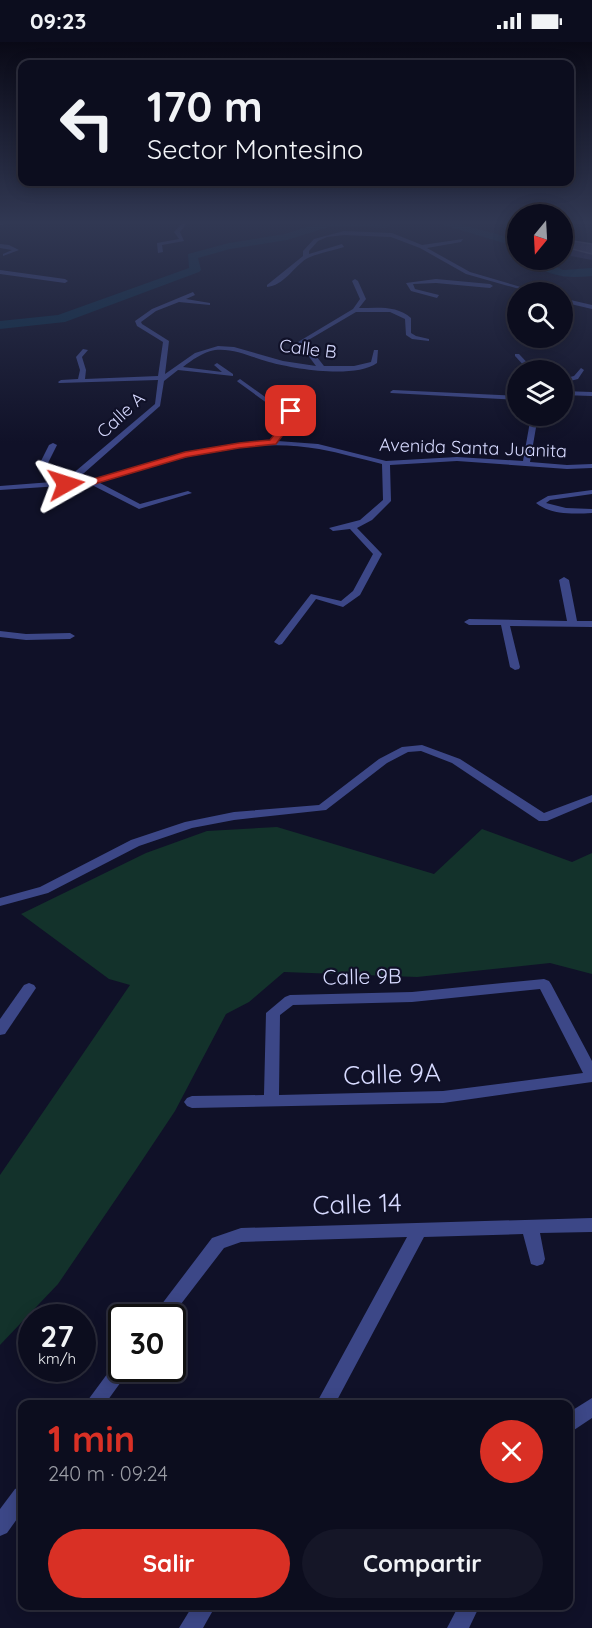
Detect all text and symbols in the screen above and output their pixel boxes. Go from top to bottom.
text: 09:23 [30,7,86,35]
text: 170 m [147,80,263,133]
icon: left [48,84,126,162]
text: Sector Montesino [147,132,363,166]
north arrow [507,204,573,270]
map controls [507,204,573,426]
button: search [507,282,573,348]
street label: Calle B [278,334,338,363]
button: layers [507,360,573,426]
pin [265,385,316,436]
street label: Calle A [92,386,150,443]
icon: arrive [274,394,307,427]
street label: Avenida Santa Juanita [379,433,567,462]
position arrow [34,452,98,516]
street label: Calle 9B [322,962,402,990]
street label: Calle 9A [343,1055,441,1092]
street label: Calle 14 [312,1185,402,1222]
speed limit sign: 30 [108,1304,186,1382]
text: 27 [40,1317,74,1355]
text: km/h [38,1349,76,1368]
text: 1 min [48,1416,135,1461]
button: close [480,1420,543,1483]
text: 240 m · 09:24 [48,1461,168,1486]
button: Salir [48,1529,290,1598]
button: Compartir [302,1529,543,1598]

